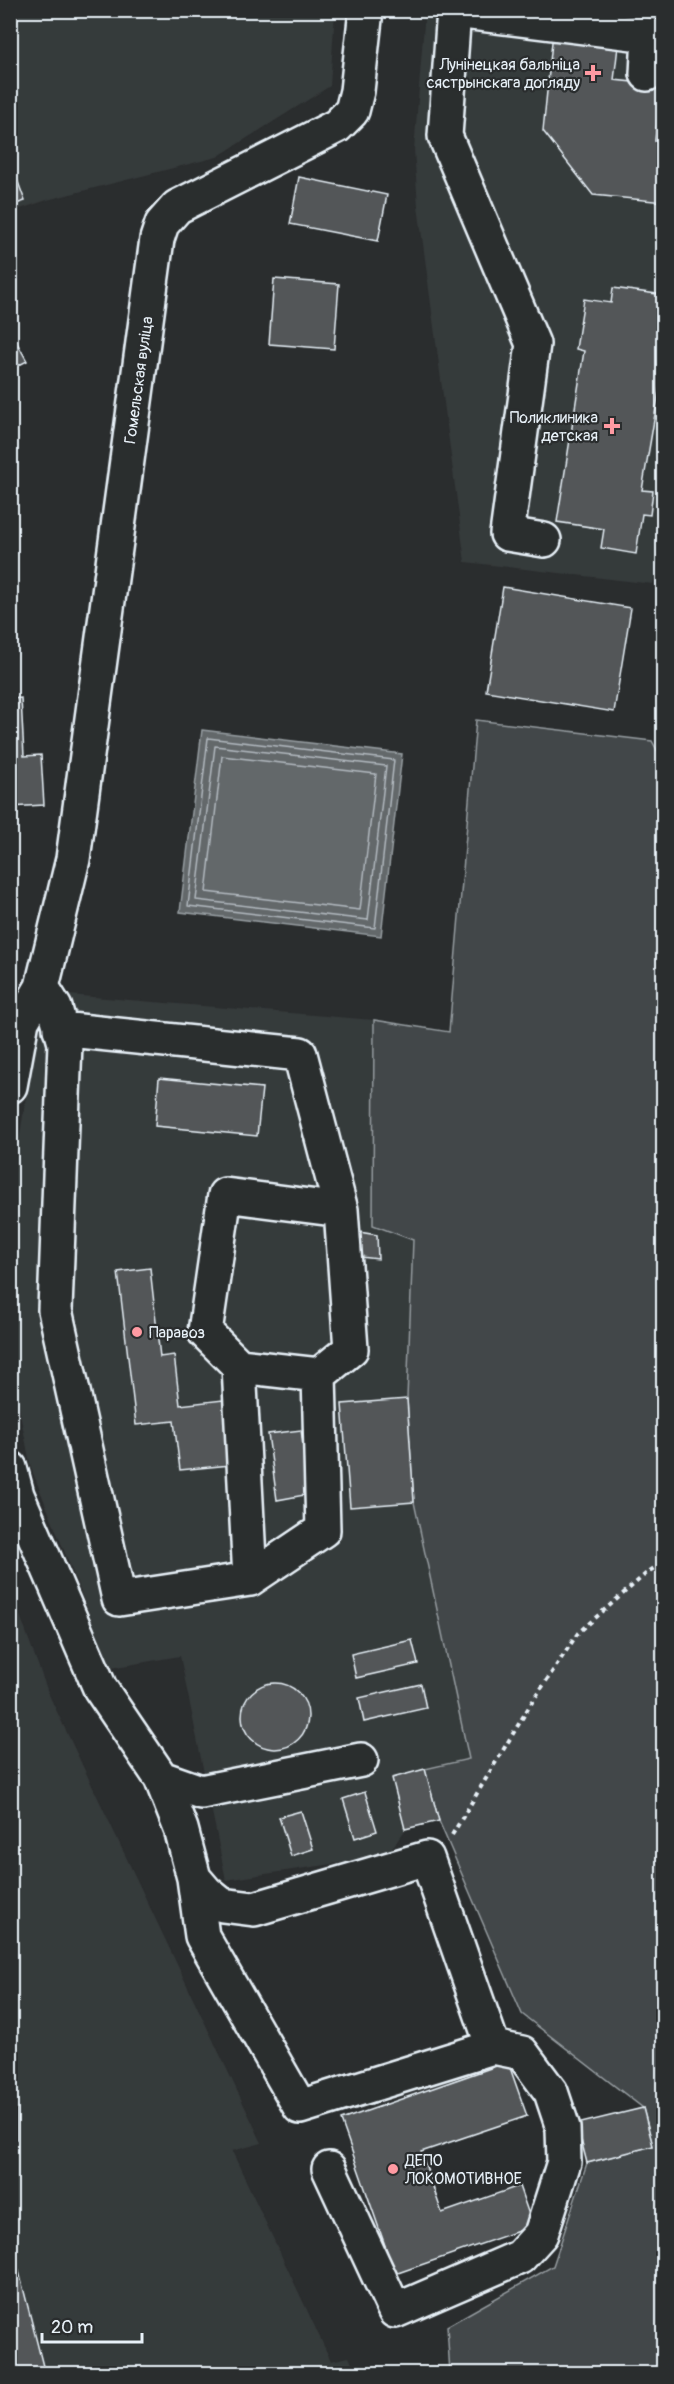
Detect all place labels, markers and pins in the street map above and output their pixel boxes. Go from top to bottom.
place label: Лунінецкая бальніца сястрынскага догляду [426,55,580,93]
marker: Лунінецкая бальніца сястрынскага догляду [584,64,602,82]
place label: Поликлиника детская [510,408,598,446]
marker: Поликлиника детская [603,417,621,435]
place label: Паравоз [149,1323,205,1343]
marker: Паравоз [130,1325,144,1339]
place label: ДЕПО ЛОКОМОТИВНОЕ [404,2151,522,2189]
marker: ДЕПО ЛОКОМОТИВНОЕ [386,2162,400,2176]

